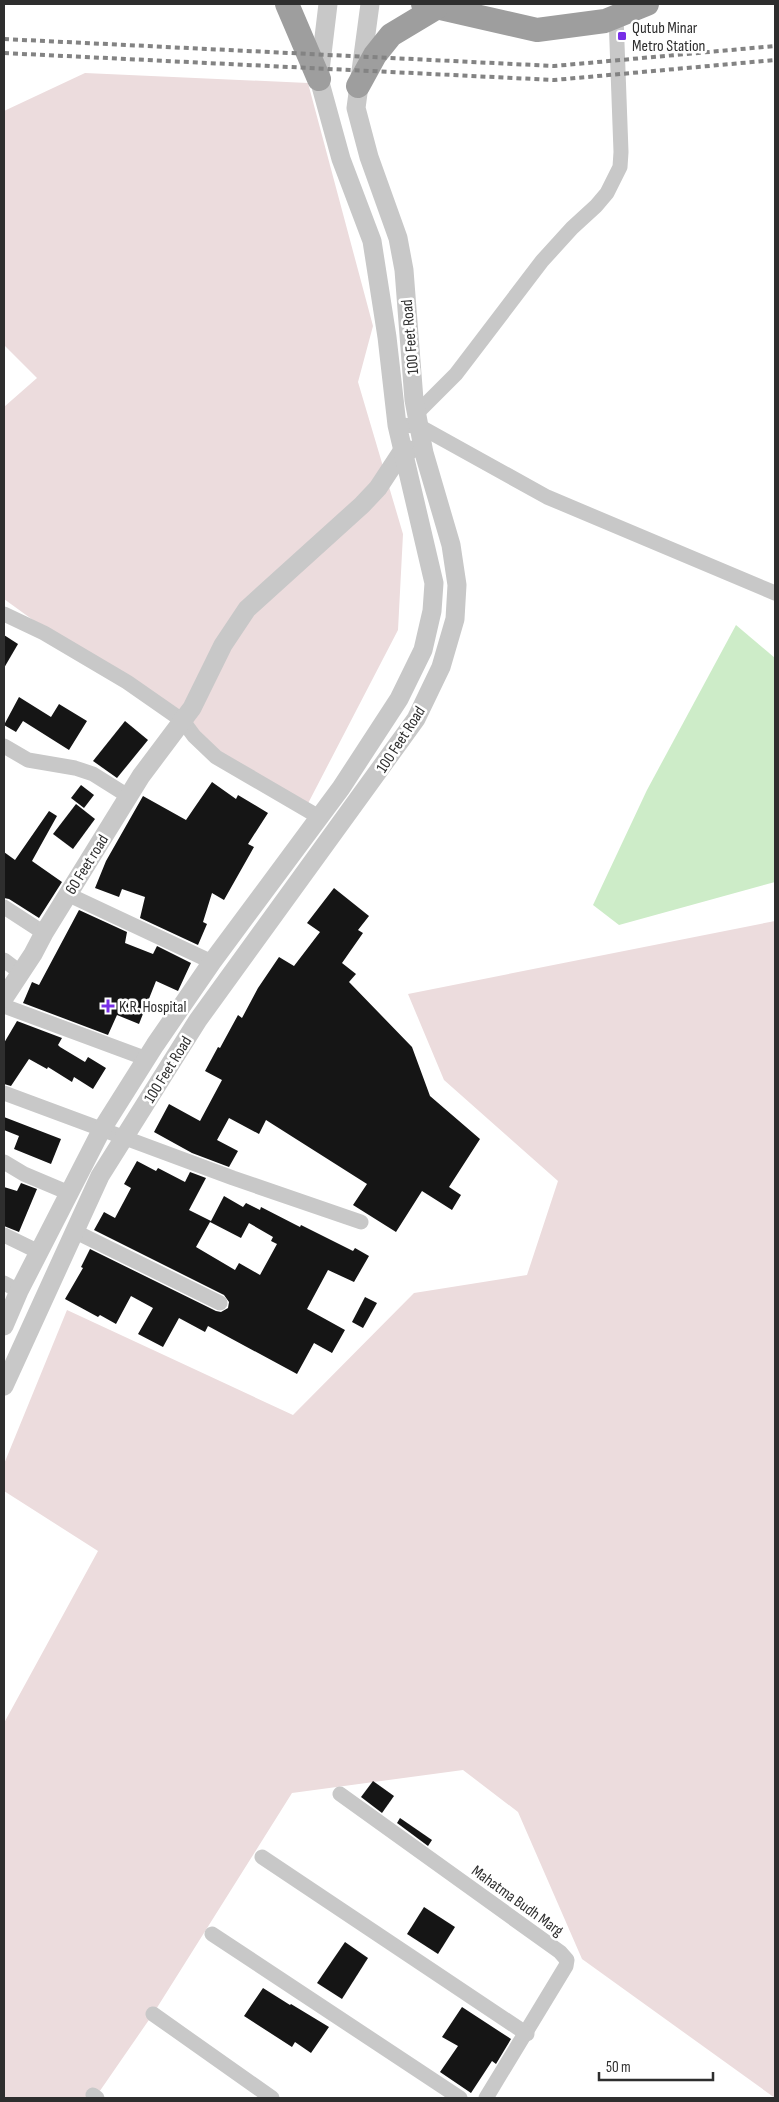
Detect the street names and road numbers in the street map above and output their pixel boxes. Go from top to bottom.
street label: 100 Feet Road [398,299,423,375]
street label: 100 Feet Road [373,703,430,777]
street label: 60 Feet road [62,832,113,898]
street label: 100 Feet Road [140,1033,196,1107]
street label: Mahatma Budh Marg [468,1862,567,1941]

